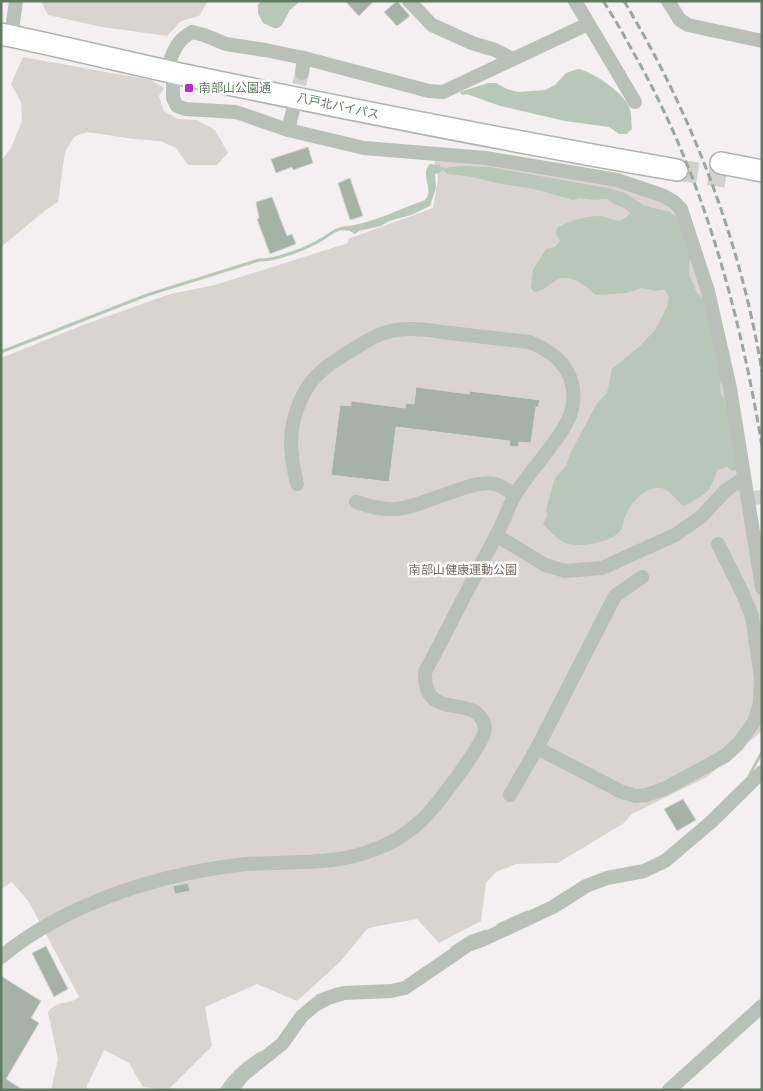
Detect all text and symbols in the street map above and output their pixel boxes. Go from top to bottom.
place label: 南部山公園通 [199,80,271,96]
marker: 南部山公園通 [183,82,195,94]
street label: 八戸北バイパス [295,89,381,123]
park label: 南部山健康運動公園 [409,562,517,578]

